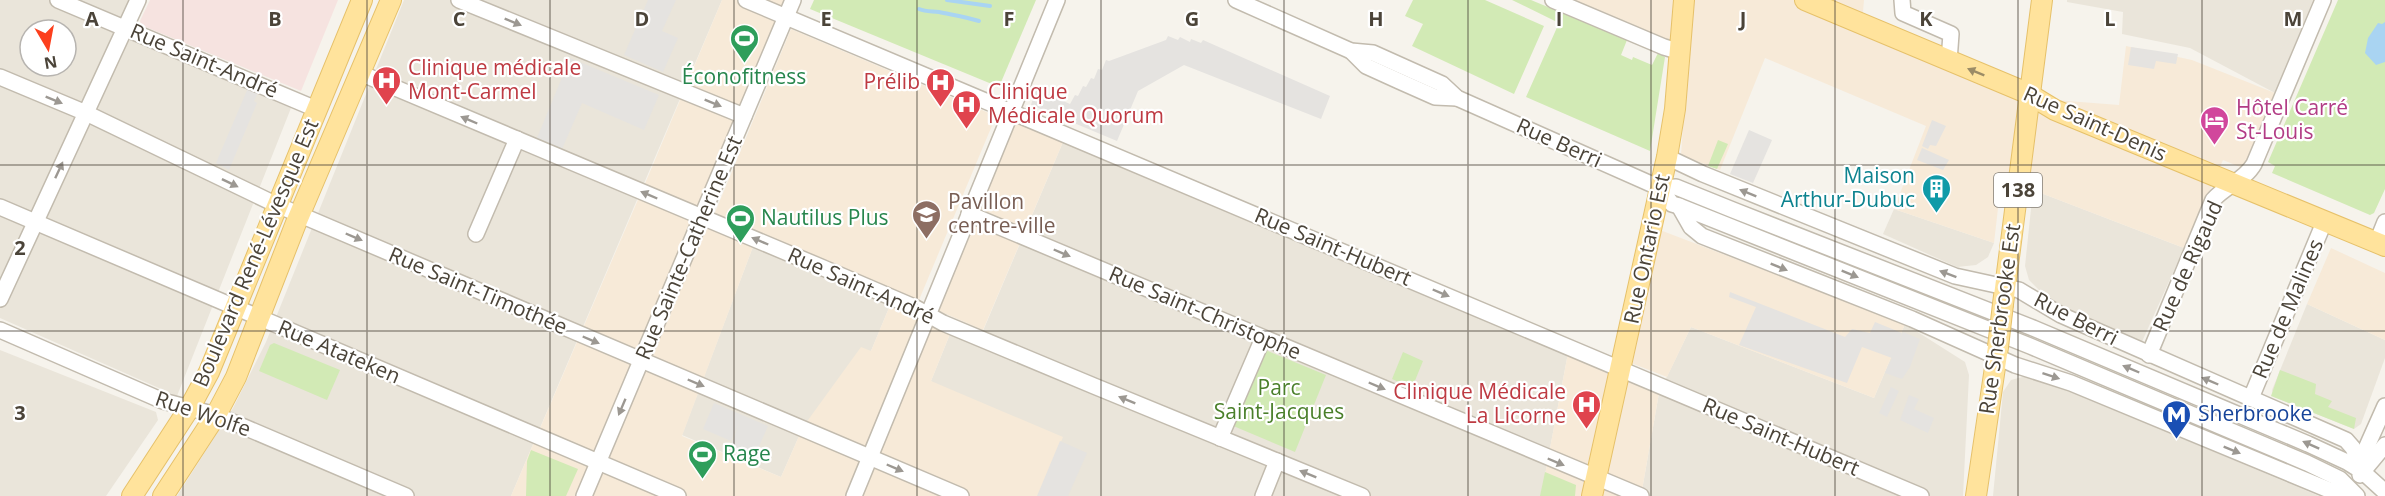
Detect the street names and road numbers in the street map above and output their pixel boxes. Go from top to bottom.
street label: Rue Saint-André [126,16,283,104]
street label: Rue Saint-Denis [2019,79,2171,167]
street label: Rue Berri [1512,111,1607,173]
street label: Boulevard René-Lévesque Est [186,114,324,391]
street label: Rue Sainte-Catherine Est [628,131,748,364]
street label: Rue Ontario Est [1616,171,1676,326]
road number: 138 [1994,173,2042,207]
street label: Rue de Rigaud [2146,196,2228,335]
street label: Rue Saint-Hubert [1251,200,1416,292]
street label: Rue Sherbrooke Est [1972,222,2026,416]
street label: Rue de Malines [2245,235,2329,383]
street label: Rue Saint-Timothée [385,240,572,340]
street label: Rue Saint-André [784,240,939,330]
street label: Rue Saint-Christophe [1105,259,1306,365]
street label: Rue Berri [2030,285,2123,351]
street label: Rue Atateken [274,313,405,389]
street label: Rue Wolfe [152,384,255,442]
street label: Rue Saint-Hubert [1699,390,1864,482]

